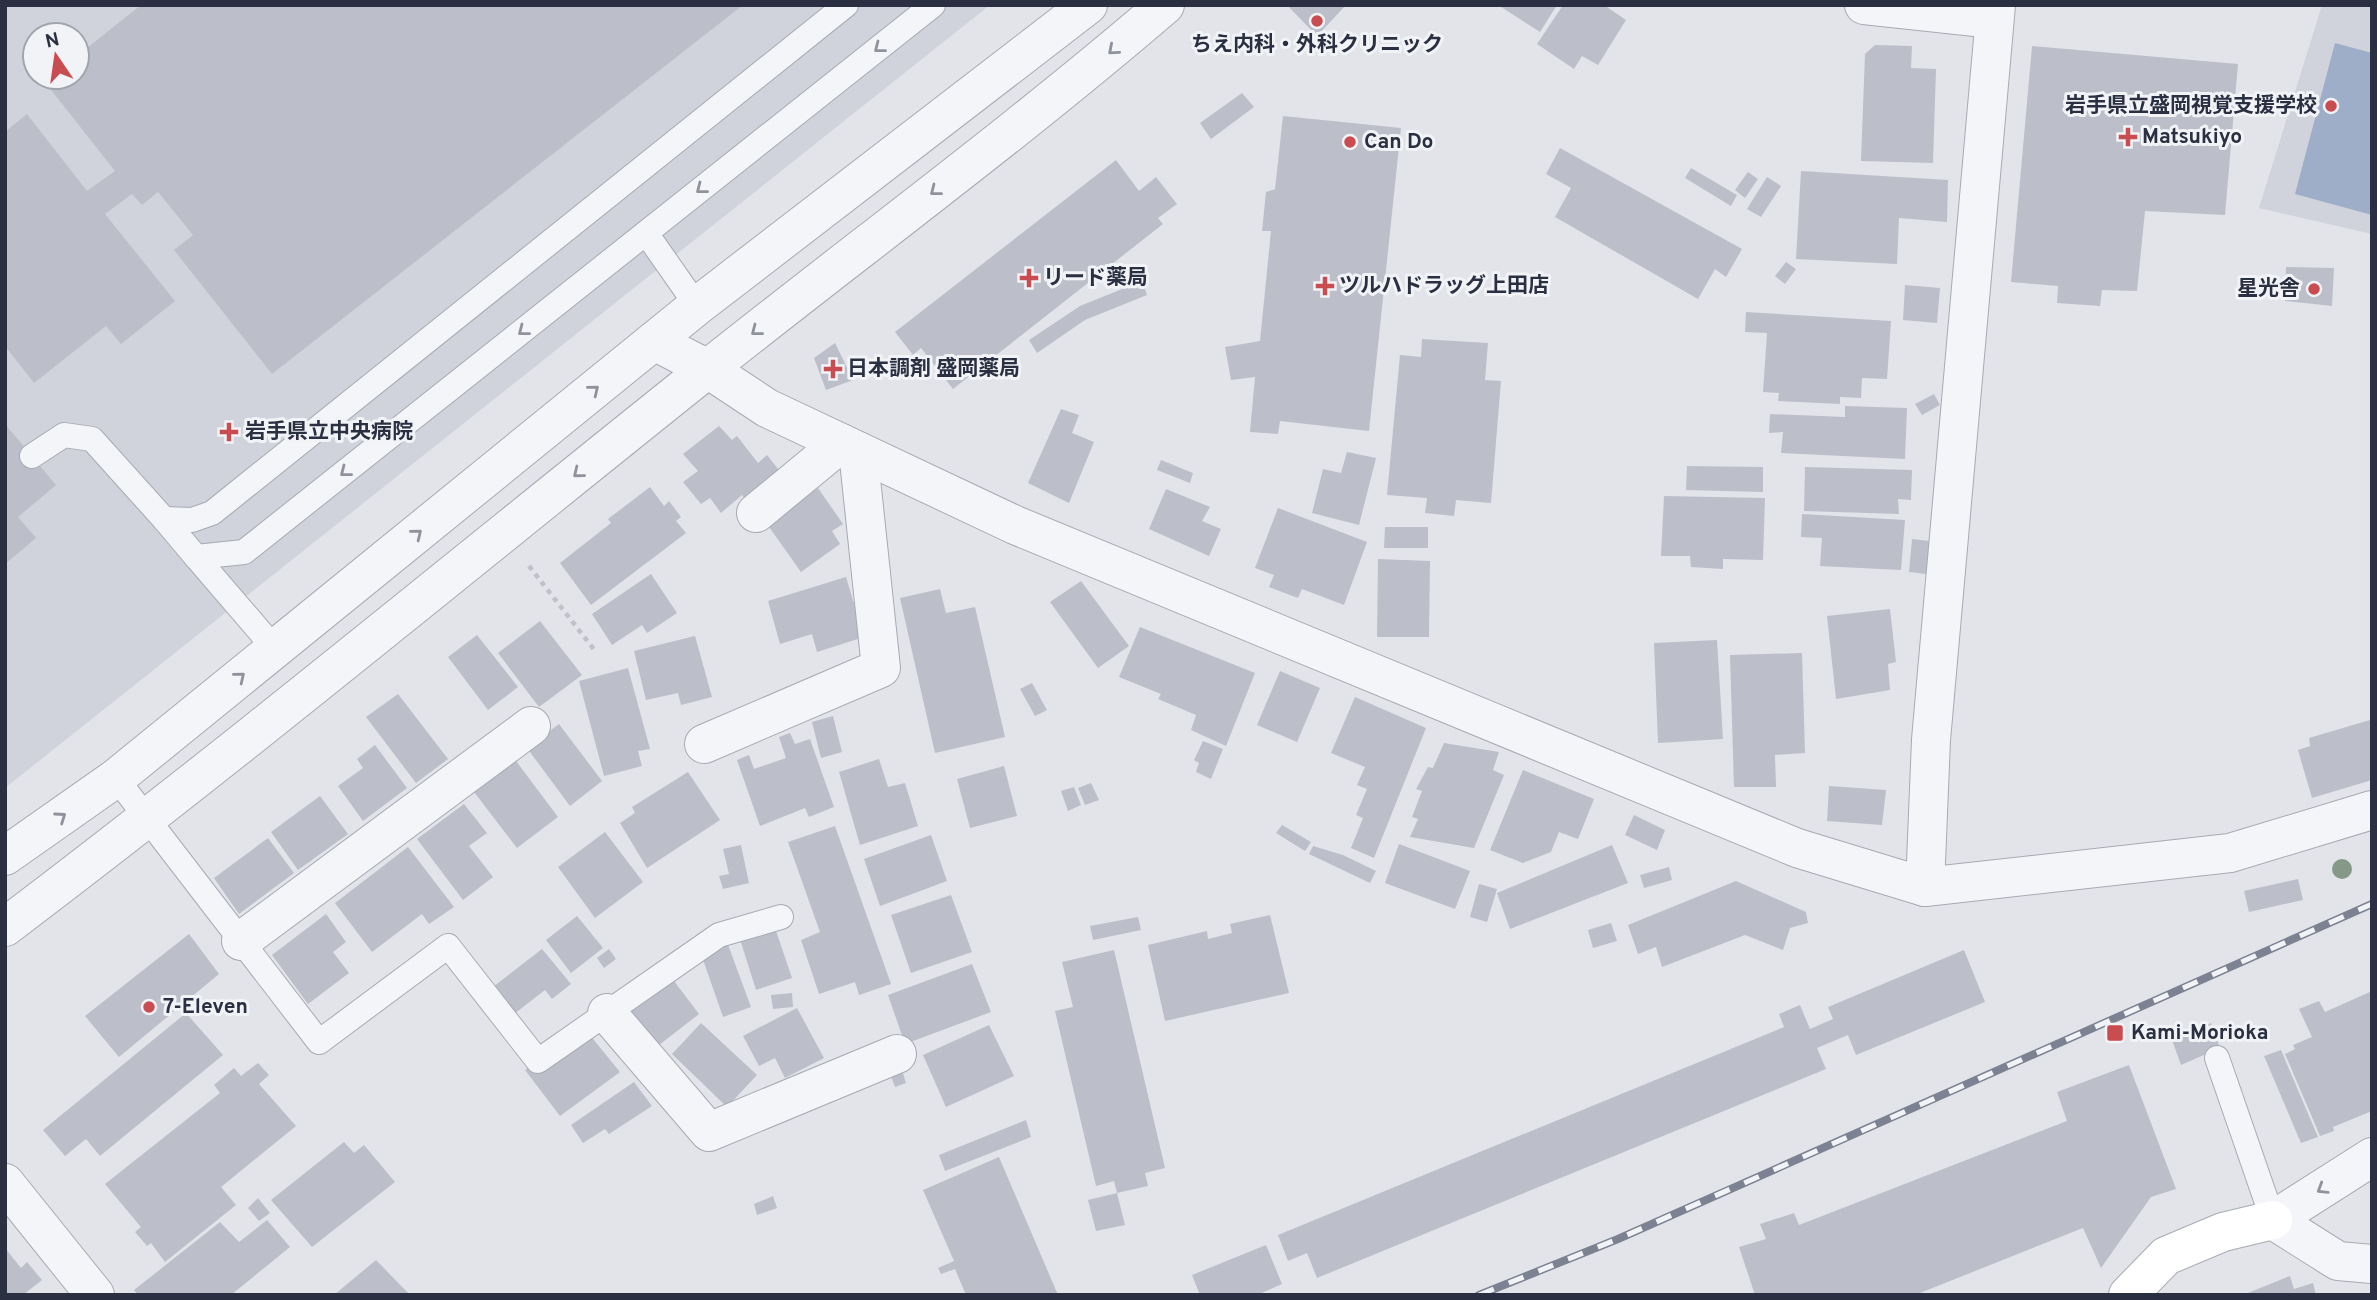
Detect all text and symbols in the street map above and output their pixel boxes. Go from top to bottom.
marker: ちえ内科・外科クリニック [1309,13,1325,29]
north arrow [21,21,91,91]
text: N [43,28,62,55]
place label: ちえ内科・外科クリニック [1191,32,1443,59]
one-way arrow [875,39,887,52]
one-way arrow [1109,42,1122,54]
place label: 岩手県立盛岡視覚支援学校 [2065,93,2317,120]
marker: 岩手県立盛岡視覚支援学校 [2323,98,2339,114]
place label: Matsukiyo [2142,124,2242,151]
place label: Can Do [1364,129,1433,156]
marker: Matsukiyo [2120,129,2136,145]
marker: Can Do [1342,134,1358,150]
one-way arrow [697,181,709,194]
one-way arrow [930,182,943,195]
place label: リード薬局 [1043,265,1148,292]
marker: リード薬局 [1021,270,1037,286]
place label: ツルハドラッグ上田店 [1339,273,1549,300]
place label: 星光舎 [2237,276,2300,303]
marker: ツルハドラッグ上田店 [1317,278,1333,294]
marker: 星光舎 [2306,281,2322,297]
one-way arrow [519,322,531,335]
one-way arrow [751,323,764,336]
place label: 日本調剤 盛岡薬局 [847,356,1020,383]
marker: 日本調剤 盛岡薬局 [825,361,841,377]
one-way arrow [586,386,598,399]
place label: 岩手県立中央病院 [245,419,413,446]
marker: 岩手県立中央病院 [219,422,239,442]
one-way arrow [340,464,353,476]
one-way arrow [574,465,586,478]
one-way arrow [409,529,421,542]
one-way arrow [232,673,245,685]
one-way arrow [53,813,66,825]
place label: 7-Eleven [163,994,248,1021]
marker: 7-Eleven [141,999,157,1015]
place label: Kami-Morioka [2131,1020,2268,1047]
marker: Kami-Morioka [2105,1023,2125,1043]
one-way arrow [2317,1180,2330,1193]

